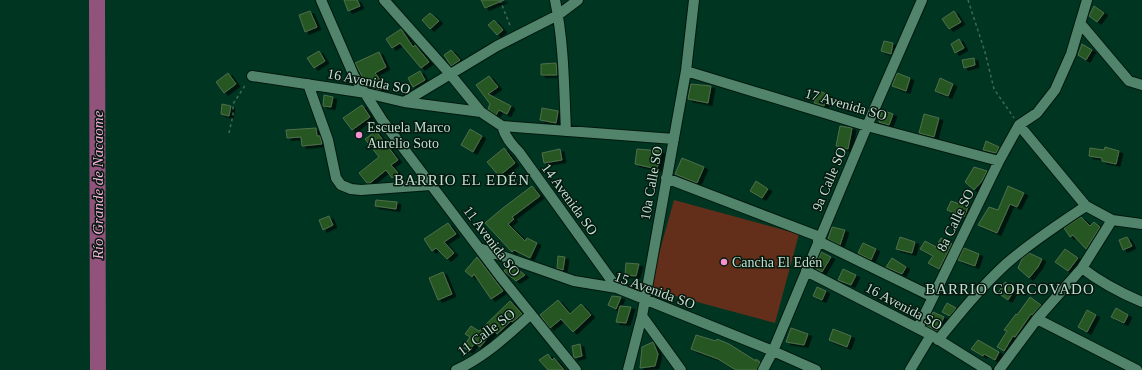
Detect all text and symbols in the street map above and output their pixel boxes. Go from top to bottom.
street label: 16 Avenida SO [326,66,412,97]
street label: 17 Avenida SO [803,86,889,123]
water label: Río Grande de Nacaome [90,110,106,260]
place label: Escuela Marco Aurelio Soto [367,120,451,151]
marker: Escuela Marco Aurelio Soto [354,130,364,140]
street label: 10a Calle SO [638,145,665,221]
street label: 9a Calle SO [809,145,850,213]
street label: 14 Avenida SO [539,161,601,238]
district label: BARRIO EL EDÉN [394,172,530,188]
street label: 8a Calle SO [934,187,977,254]
street label: 11 Avenida SO [460,203,523,279]
place label: Cancha El Edén [732,255,822,270]
marker: Cancha El Edén [719,257,729,267]
street label: 15 Avenida SO [613,269,697,312]
street label: 16 Avenida SO [863,280,945,333]
district label: BARRIO CORCOVADO [925,281,1095,297]
street label: 11 Calle SO [455,306,518,359]

